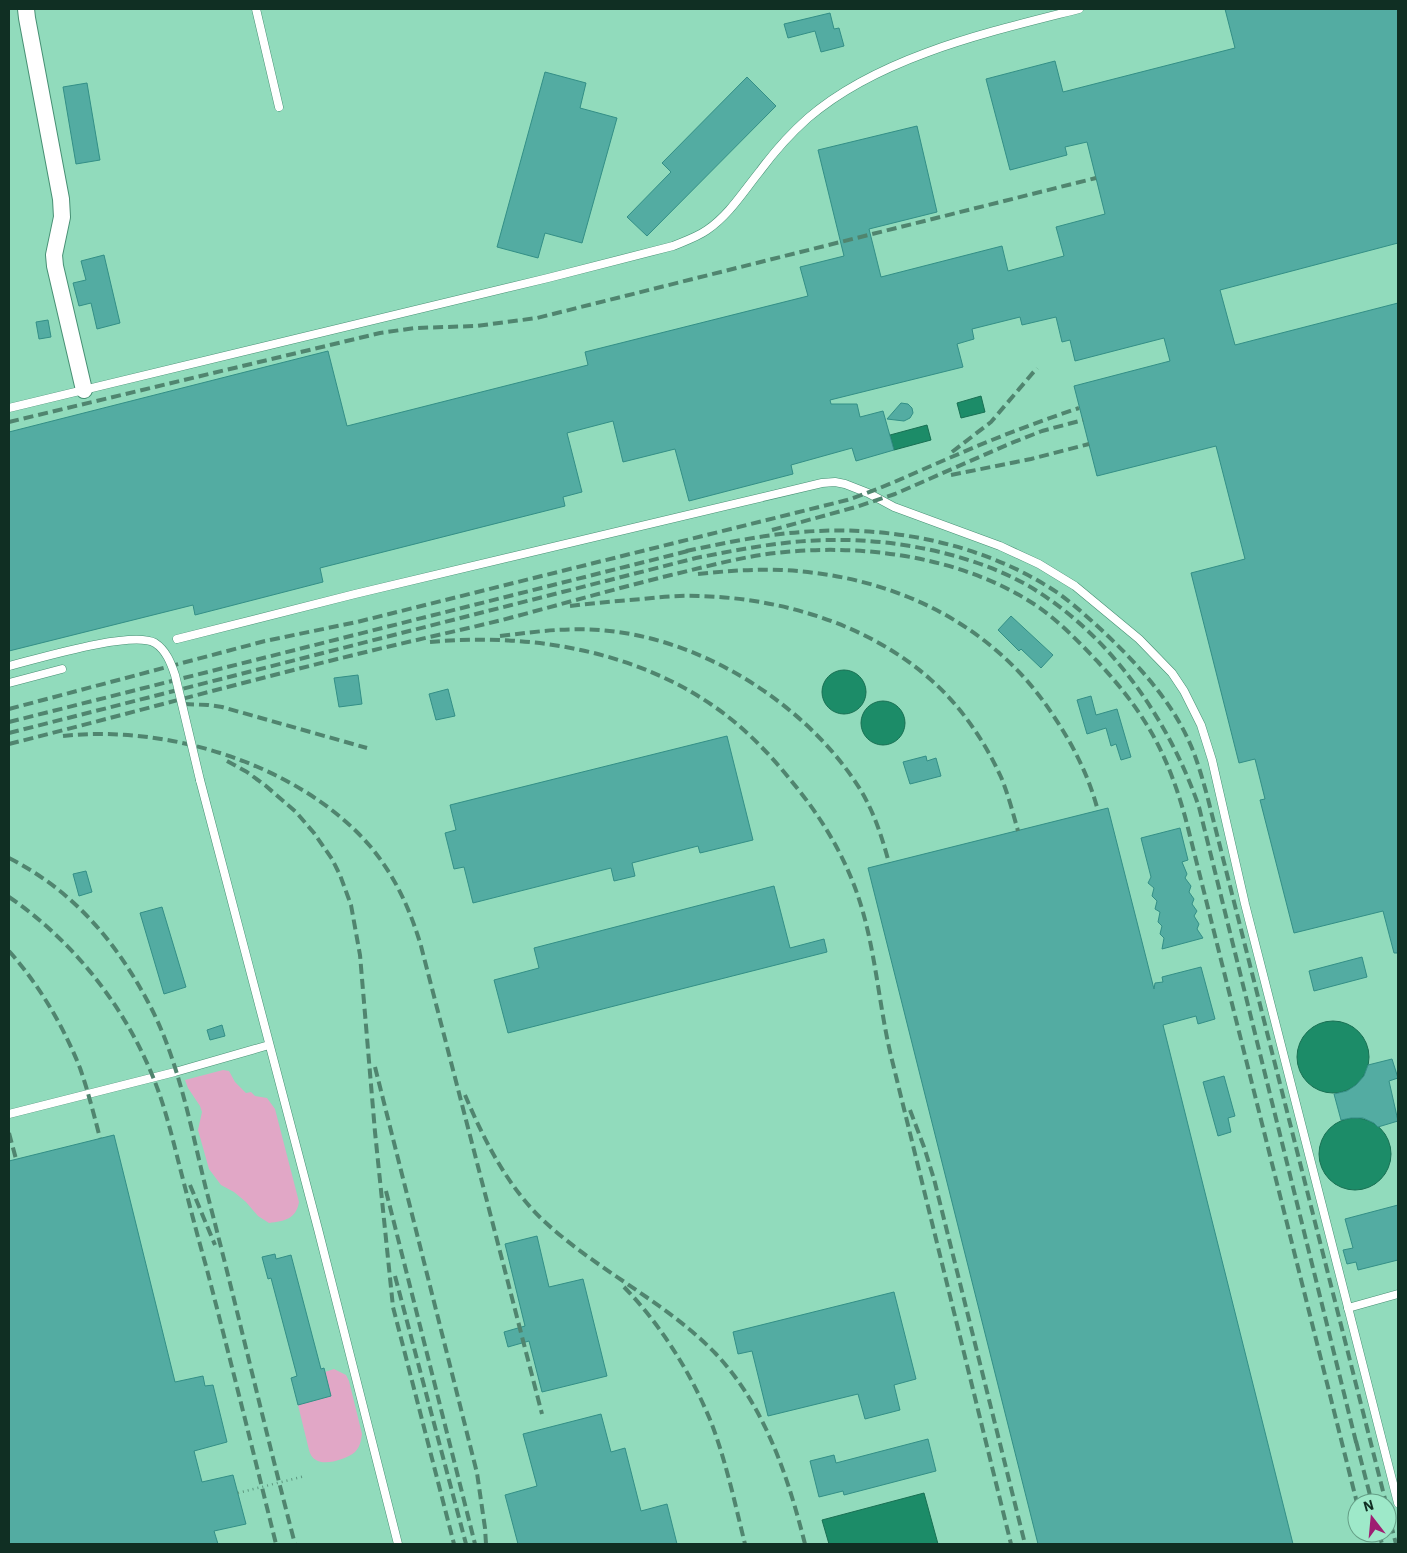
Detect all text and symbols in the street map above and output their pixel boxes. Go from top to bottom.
north arrow [1347,1493,1397,1543]
text: N [1361,1495,1376,1516]

